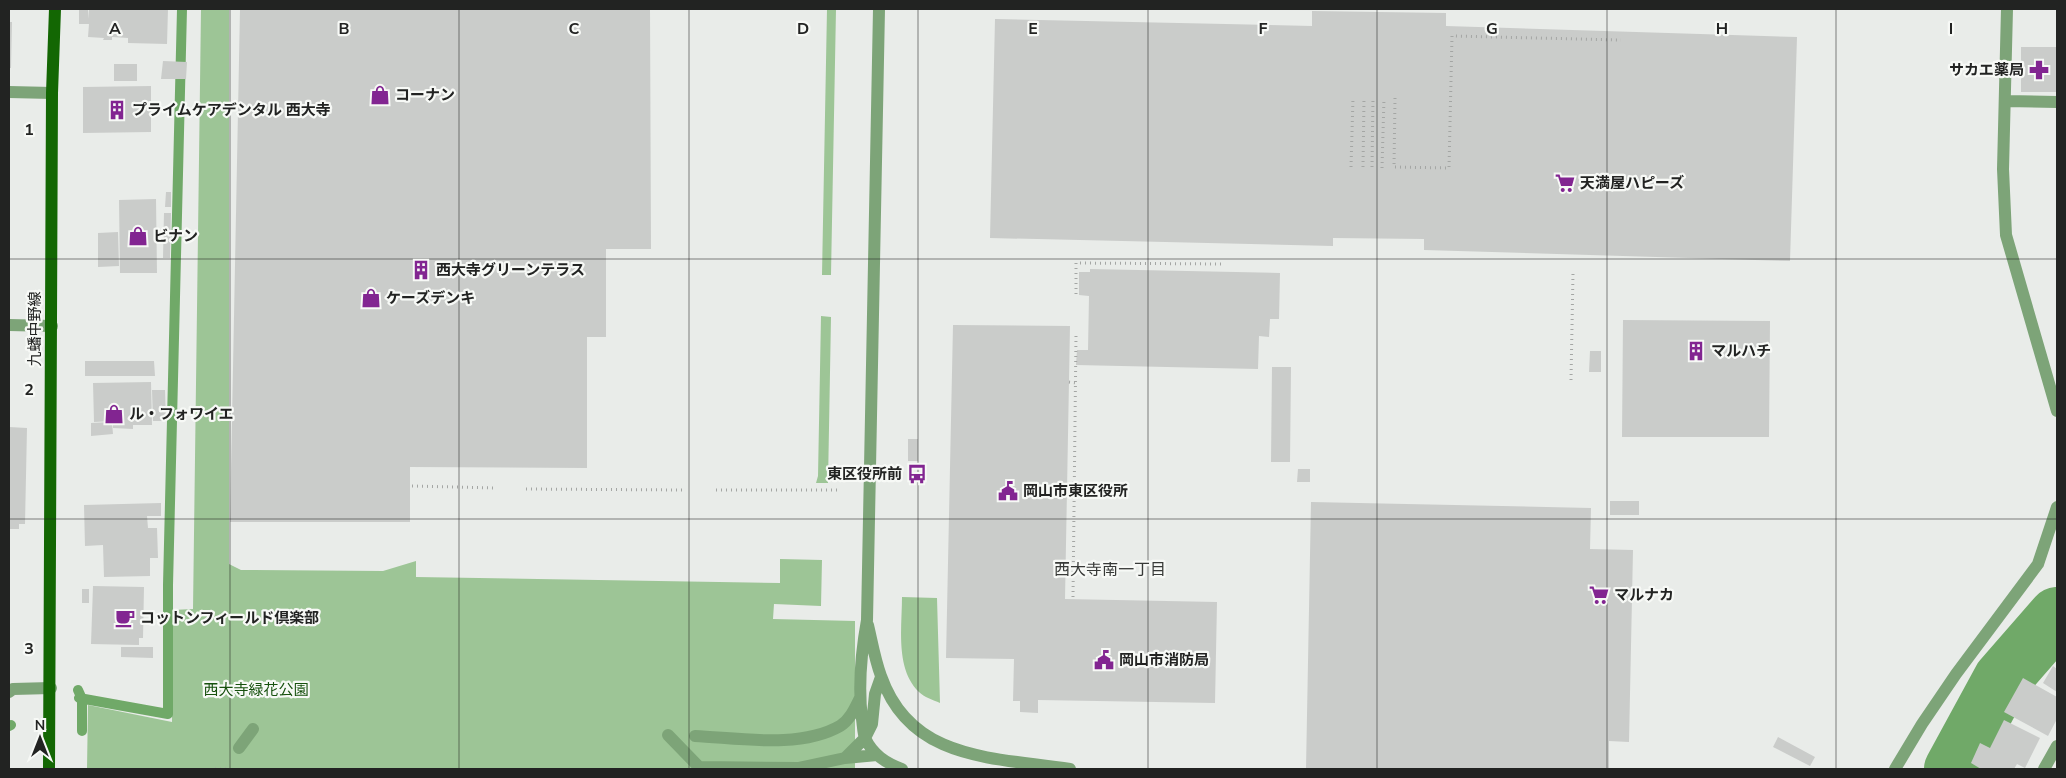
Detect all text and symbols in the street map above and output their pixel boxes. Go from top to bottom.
text: A [109,18,121,40]
text: B [338,18,350,40]
text: C [569,18,580,40]
text: D [797,18,809,40]
text: E [1028,18,1038,40]
text: F [1259,18,1268,40]
text: G [1486,18,1498,40]
text: H [1716,18,1728,40]
text: I [1949,18,1953,40]
pharmacy icon: サカエ薬局 [2028,59,2050,81]
place label: サカエ薬局 [1949,60,2024,80]
shop icon: コーナン [369,84,391,106]
place label: コーナン [395,85,455,105]
building icon: プライムケアデンタル 西大寺 [106,99,128,121]
place label: プライムケアデンタル 西大寺 [132,100,331,120]
text: 1 [24,119,34,141]
supermarket icon: 天満屋ハピーズ [1554,172,1576,194]
place label: 天満屋ハピーズ [1580,173,1684,193]
shop icon: ビナン [127,225,149,247]
place label: ビナン [153,226,198,246]
building icon: 西大寺グリーンテラス [410,259,432,281]
place label: 西大寺グリーンテラス [436,260,585,280]
shop icon: ケーズデンキ [360,287,382,309]
place label: ケーズデンキ [386,288,475,308]
street label: 九蟠中野線 [25,291,45,367]
building icon: マルハチ [1685,340,1707,362]
place label: マルハチ [1711,341,1771,361]
text: 2 [24,379,34,401]
shop icon: ル・フォワイエ [103,403,125,425]
place label: ル・フォワイエ [129,404,234,424]
bus stop icon: 東区役所前 [906,463,928,485]
place label: 東区役所前 [827,464,902,484]
public building icon: 岡山市東区役所 [997,480,1019,502]
place label: 岡山市東区役所 [1023,481,1128,501]
district label: 西大寺南一丁目 [1054,559,1166,581]
supermarket icon: マルナカ [1588,584,1610,606]
place label: マルナカ [1614,585,1674,605]
cafe icon: コットンフィールド倶楽部 [114,607,136,629]
place label: コットンフィールド倶楽部 [140,608,319,628]
text: 3 [24,638,34,660]
public building icon: 岡山市消防局 [1093,649,1115,671]
place label: 岡山市消防局 [1119,650,1209,670]
park label: 西大寺緑花公園 [203,680,309,700]
north arrow [15,713,65,763]
text: N [35,716,45,735]

